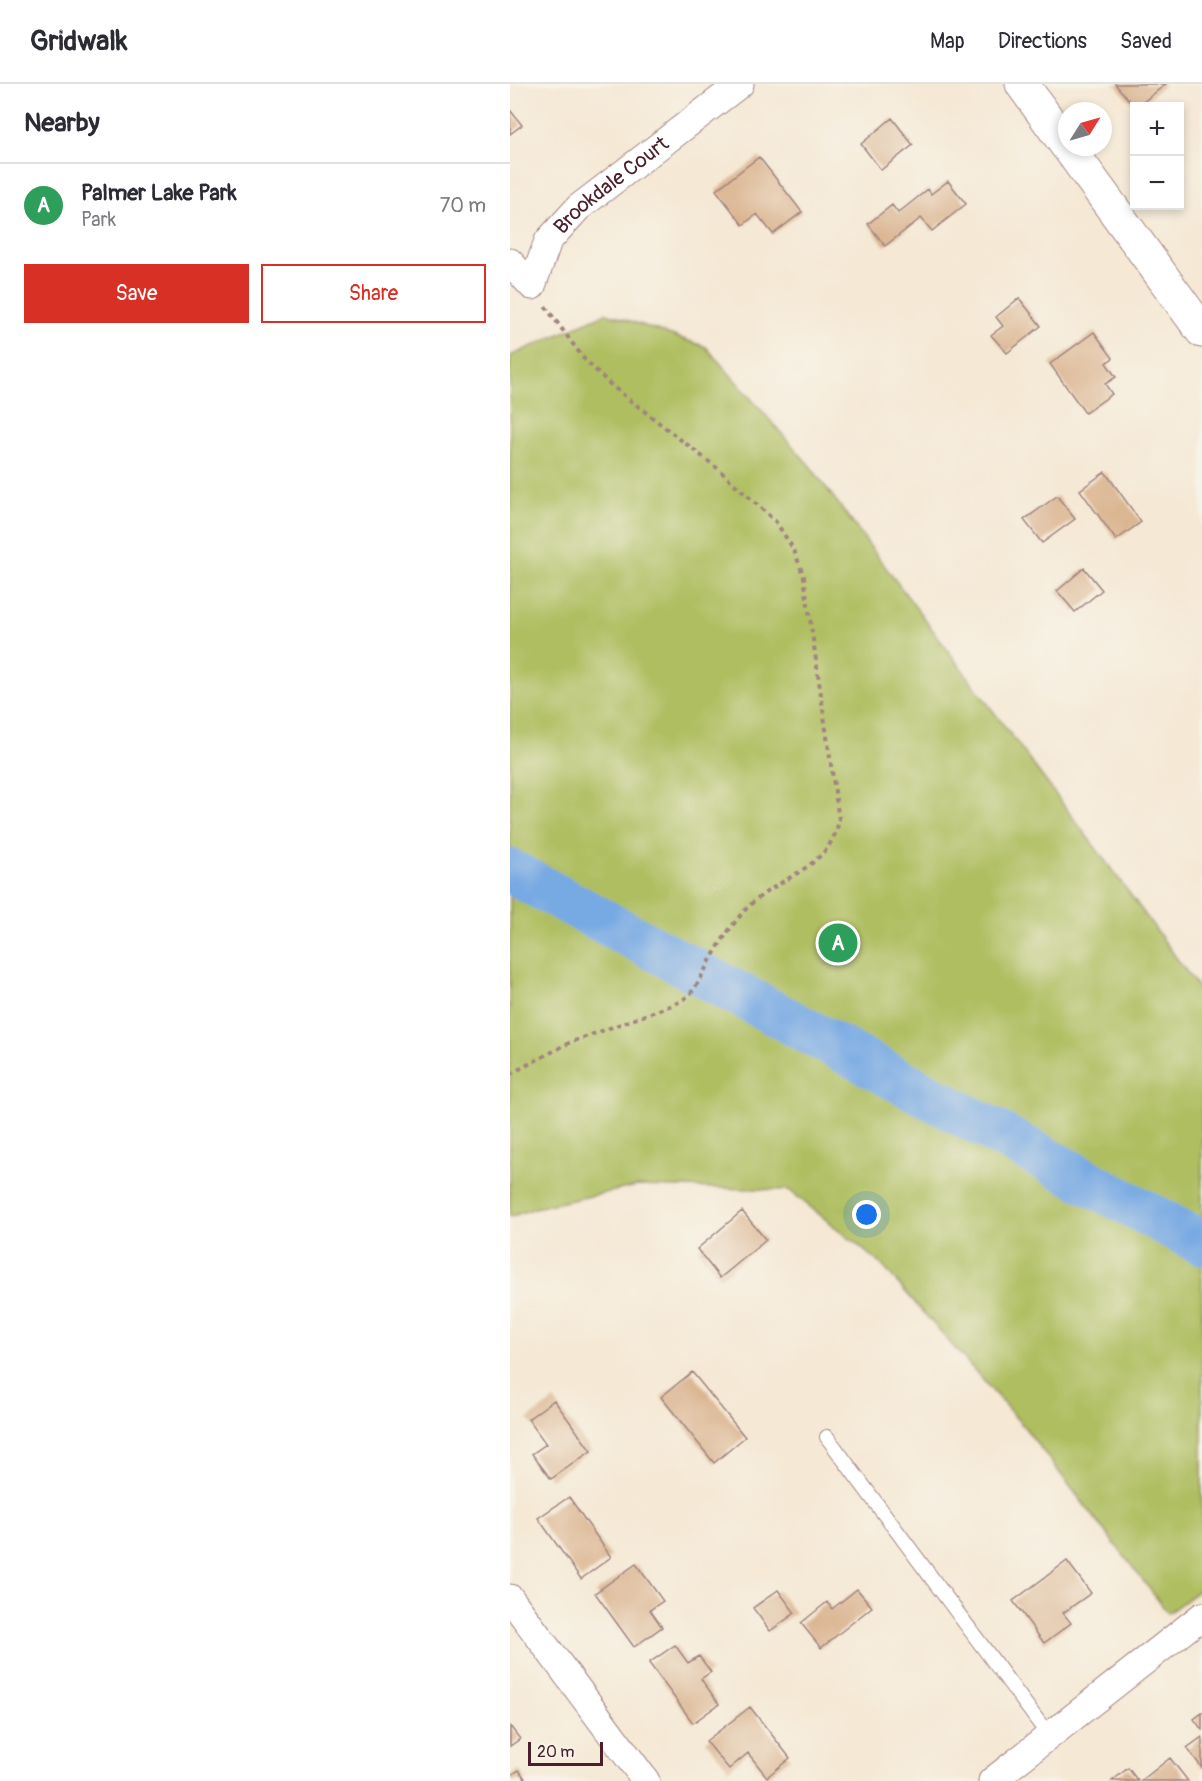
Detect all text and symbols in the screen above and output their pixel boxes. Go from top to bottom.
text: Gridwalk [30,24,128,59]
text: Map [930,28,965,55]
text: Directions [998,28,1087,55]
text: Saved [1120,28,1172,55]
north arrow [1058,102,1112,156]
map controls [1130,102,1184,210]
button: + [1130,102,1184,156]
text: Nearby [24,107,100,139]
street label: Brookdale Court [548,130,674,240]
button: − [1130,156,1184,210]
text: Palmer Lake Park [81,179,237,207]
text: A [37,193,50,218]
text: 70 m [440,193,486,218]
text: Park [81,207,116,232]
button: Save [24,264,249,323]
button: Share [261,264,486,323]
pin: A [818,920,858,966]
your location [852,1200,881,1229]
scale bar [528,1739,603,1766]
text: 20 m [537,1742,575,1762]

